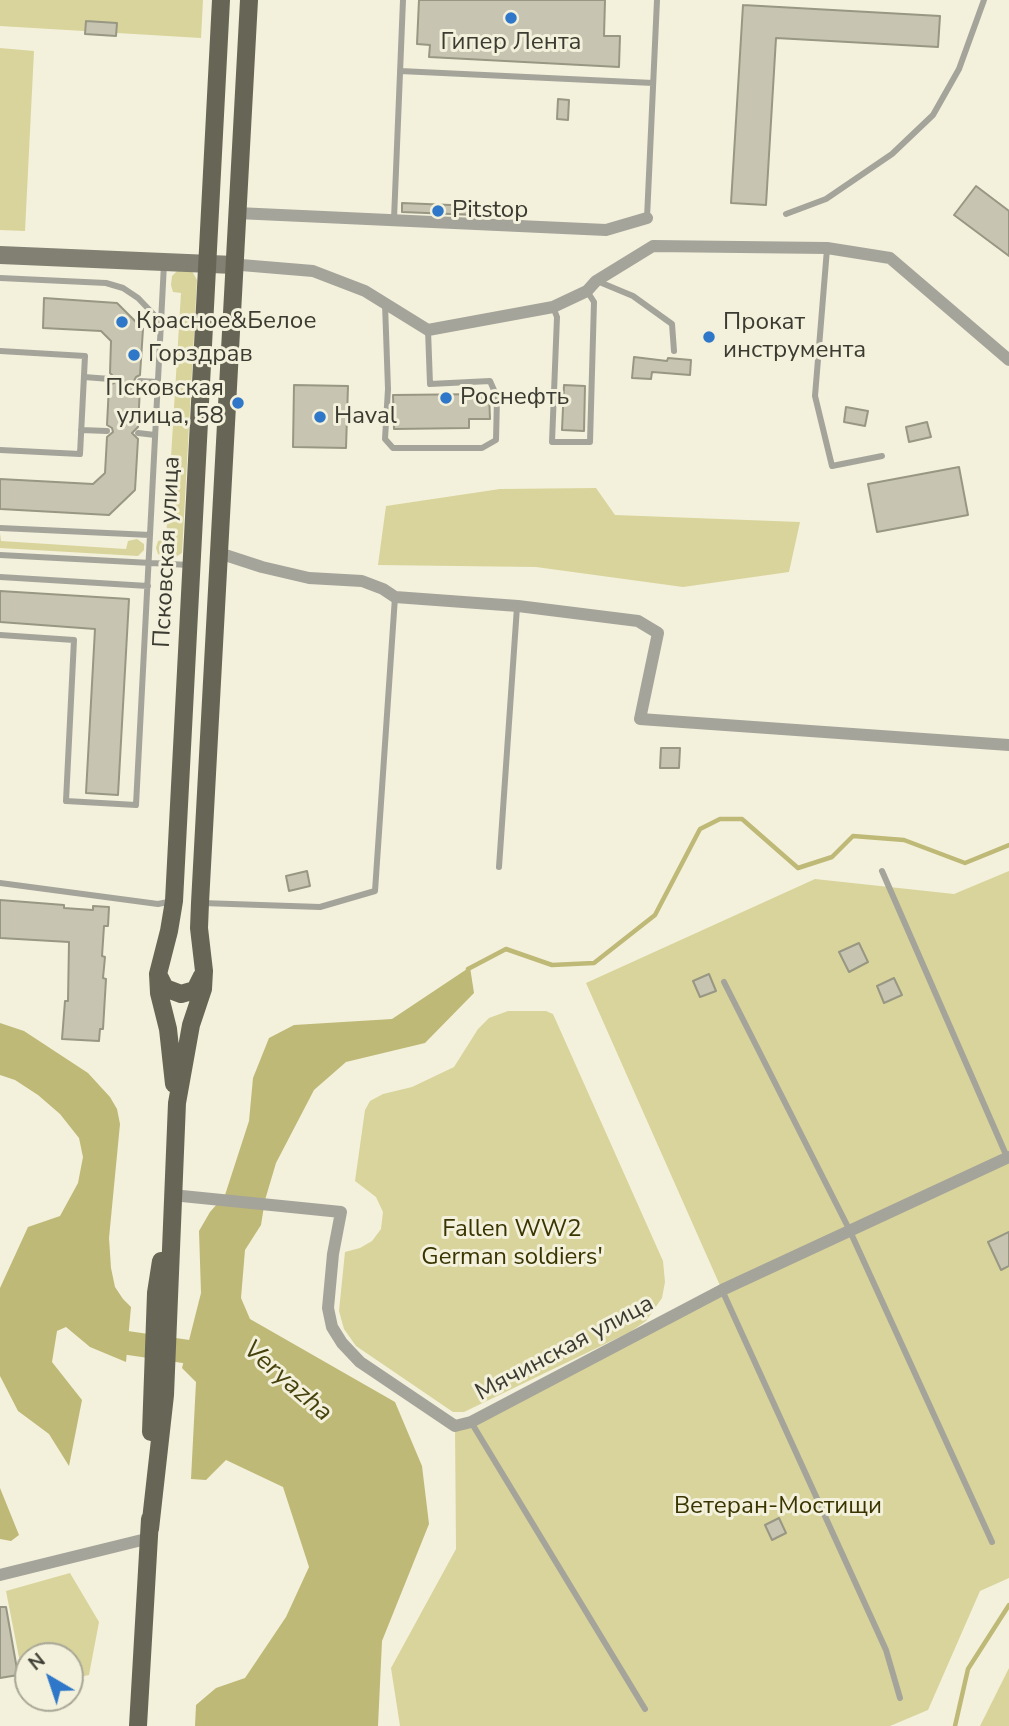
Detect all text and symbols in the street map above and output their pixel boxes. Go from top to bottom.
marker: Гипер Лента [503,10,519,26]
place label: Гипер Лента [441,29,581,57]
place label: Pitstop [452,197,528,225]
marker: Pitstop [430,203,446,219]
place label: Красное&Белое [136,308,316,336]
place label: Прокат инструмента [723,309,866,365]
marker: Красное&Белое [114,314,130,330]
marker: Прокат инструмента [701,329,717,345]
place label: Горздрав [148,341,253,369]
marker: Горздрав [126,347,142,363]
place label: Псковская улица, 58 [105,375,224,431]
place label: Роснефть [460,384,569,412]
marker: Роснефть [438,390,454,406]
marker: Псковская улица, 58 [230,395,246,411]
place label: Haval [334,403,397,431]
marker: Haval [312,409,328,425]
street label: Псковская улица [149,455,187,649]
park label: Fallen WW2 German soldiers' [421,1216,603,1272]
street label: Мячинская улица [471,1290,659,1408]
water label: Veryazha [236,1335,338,1429]
park label: Ветеран-Мостищи [674,1493,882,1521]
north arrow [14,1642,84,1712]
text: N [23,1648,51,1677]

